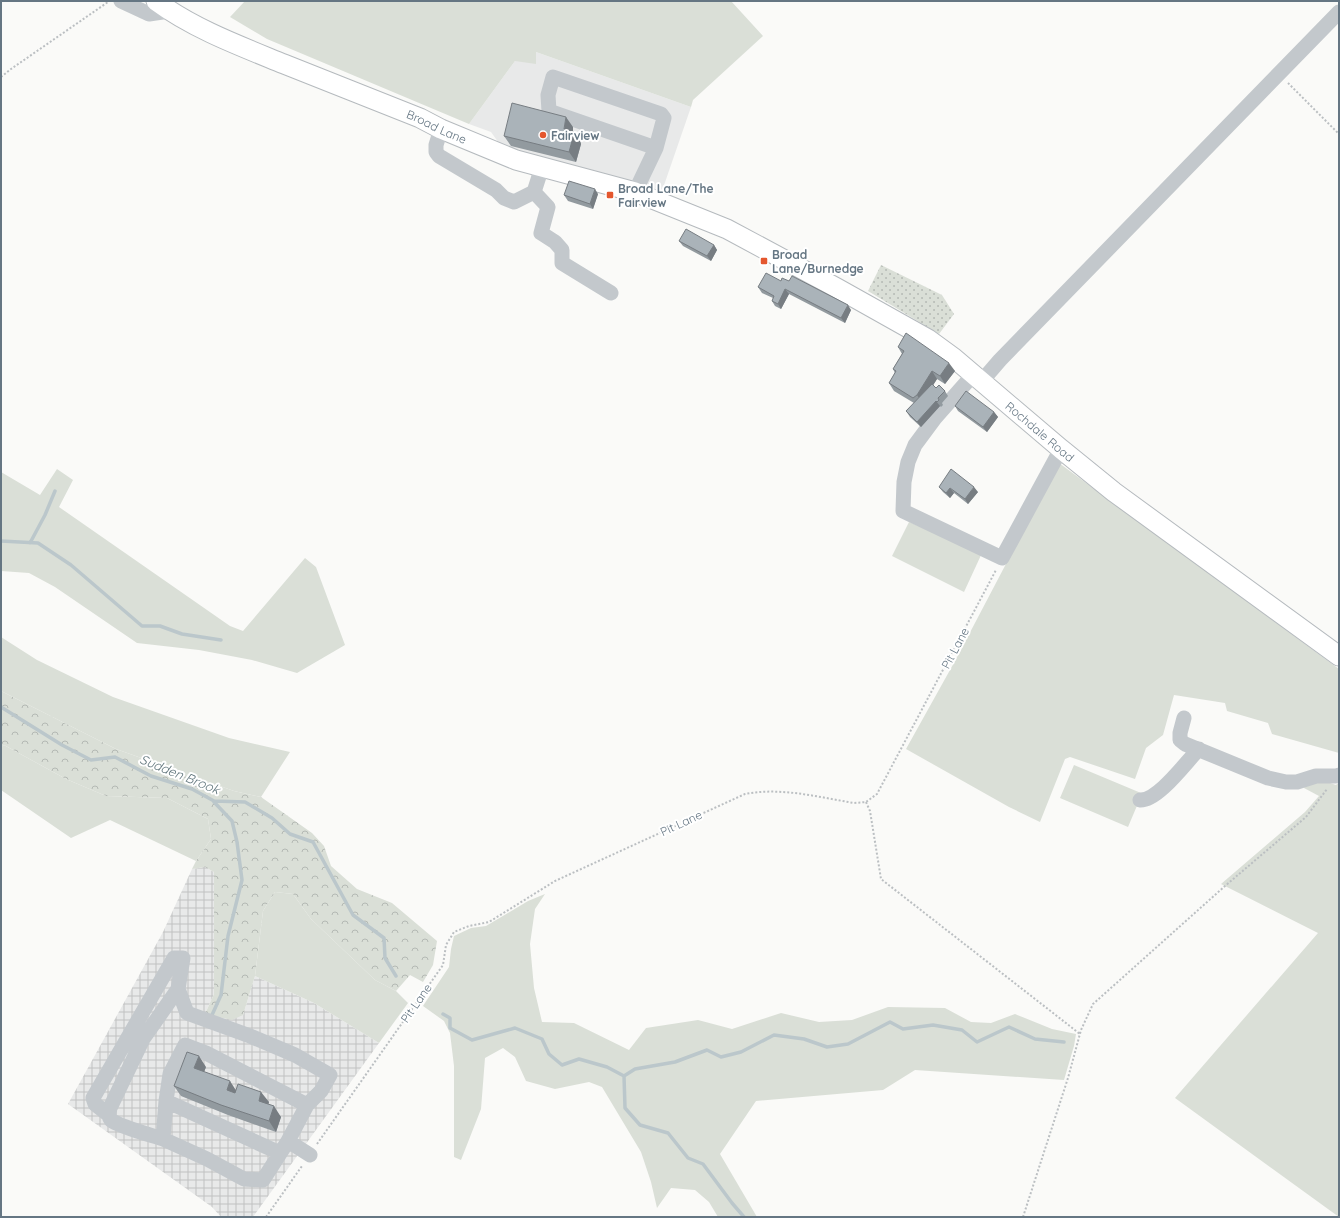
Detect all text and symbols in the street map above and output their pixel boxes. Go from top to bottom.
street label: Broad Lane [405,106,469,146]
place label: Fairview [551,128,600,143]
marker: Fairview [538,130,548,140]
place label: Broad Lane/The Fairview [618,181,714,210]
marker: Broad Lane/The Fairview [605,190,615,200]
place label: Broad Lane/Burnedge [772,247,864,276]
marker: Broad Lane/Burnedge [759,256,769,266]
street label: Rochdale Road [1003,398,1078,464]
street label: Pit Lane [938,625,972,671]
water label: Sudden Brook [138,751,223,798]
street label: Pit Lane [658,807,705,839]
street label: Pit Lane [397,980,435,1026]

